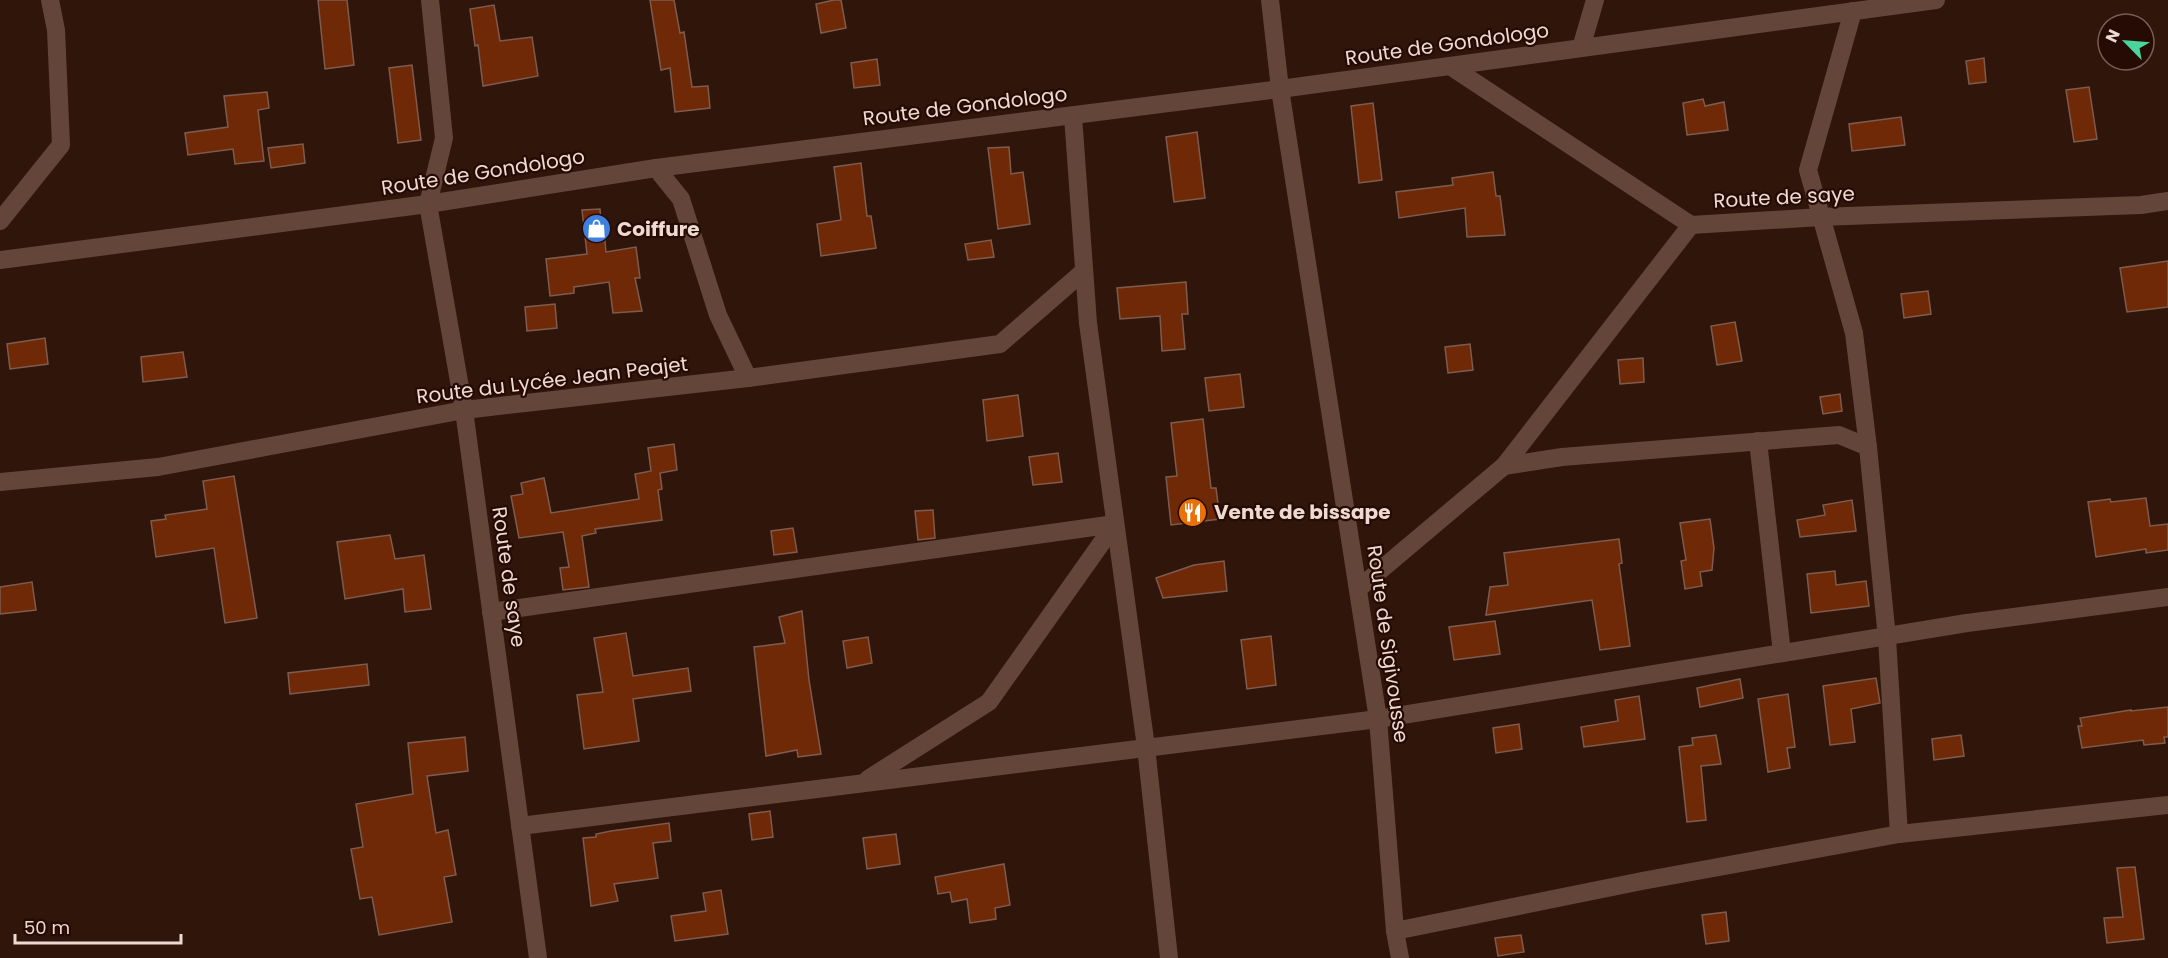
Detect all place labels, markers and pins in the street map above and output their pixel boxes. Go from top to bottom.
shop icon: Coiffure [580,213,612,245]
place label: Coiffure [617,215,700,243]
restaurant icon: Vente de bissape [1177,496,1209,528]
place label: Vente de bissape [1214,498,1391,526]

